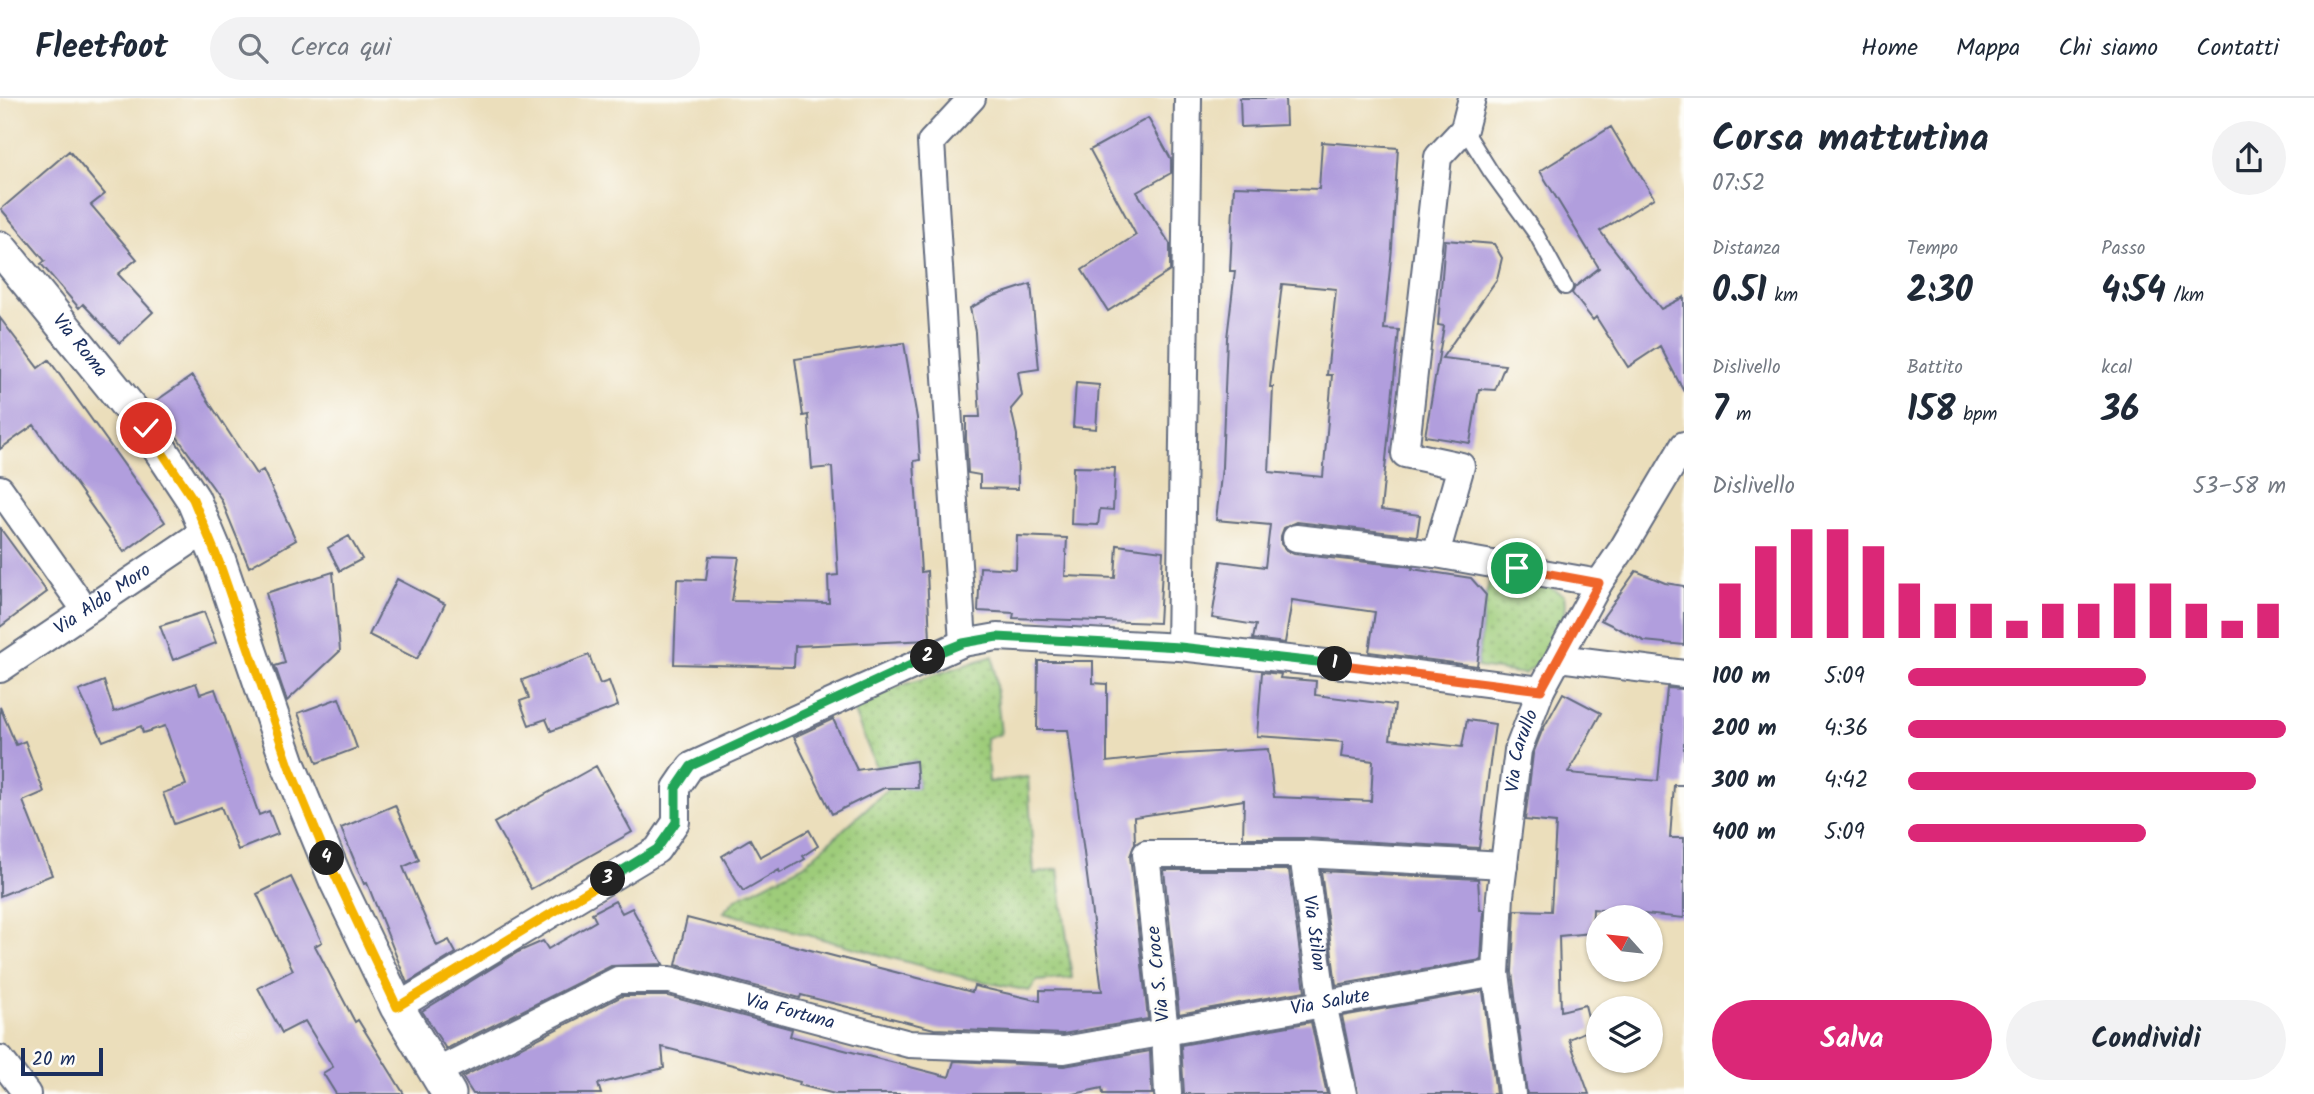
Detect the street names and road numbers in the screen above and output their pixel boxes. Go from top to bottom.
street label: Via Roma [44,307,115,384]
street label: Via Aldo Moro [48,556,157,643]
street label: Via Carullo [1498,705,1547,794]
street label: Via Stilon [1294,893,1334,973]
street label: Via S. Croce [1139,924,1179,1024]
street label: Via Salute [1288,981,1373,1024]
street label: Via Fortuna [742,986,838,1038]

